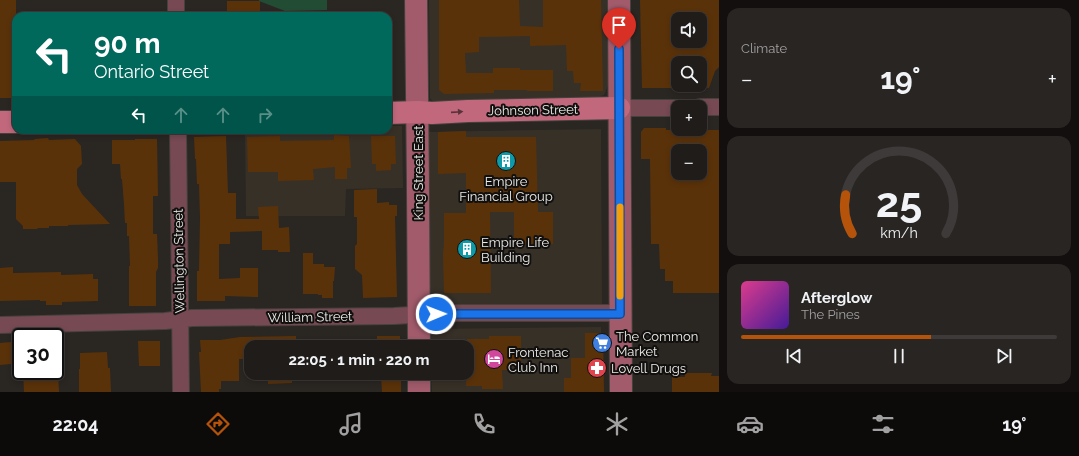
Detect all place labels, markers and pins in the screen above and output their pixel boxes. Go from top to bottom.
pin [602,8,636,49]
building icon: Empire Financial Group [495,150,517,172]
place label: Empire Financial Group [459,174,553,204]
place label: Empire Life Building [481,235,549,265]
building icon: Empire Life Building [456,238,478,260]
place label: The Common Market [616,329,698,359]
supermarket icon: The Common Market [591,332,613,354]
place label: Frontenac Club Inn [508,345,568,375]
hotel icon: Frontenac Club Inn [483,348,505,370]
pharmacy icon: Lovell Drugs [586,357,608,379]
place label: Lovell Drugs [611,361,686,376]

